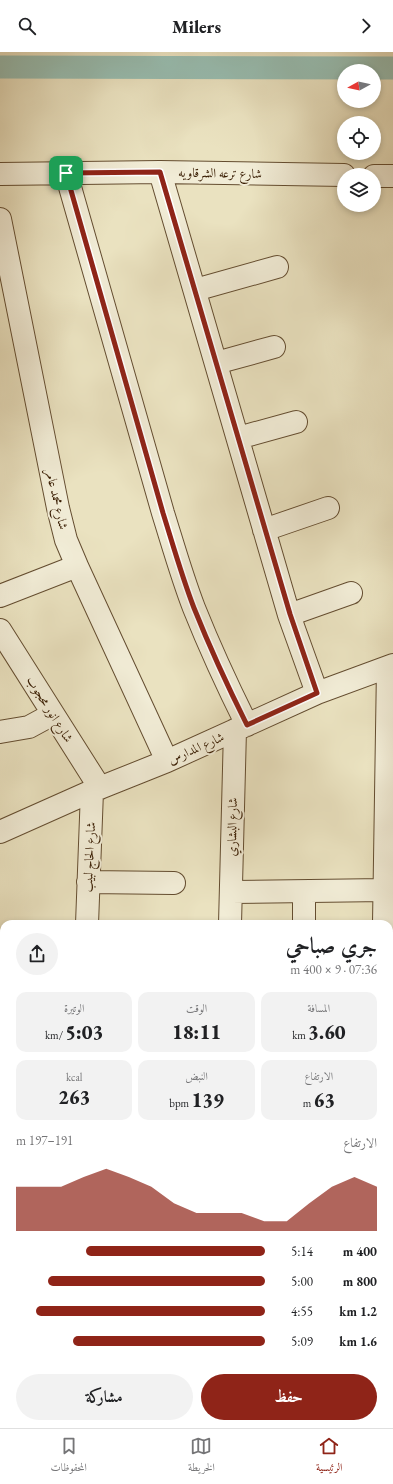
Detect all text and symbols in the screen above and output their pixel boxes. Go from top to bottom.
icon: search [16,15,38,37]
text: Milers [172,15,221,38]
icon: forward [355,15,377,37]
north arrow [337,64,381,108]
map controls [337,64,381,212]
button: locate [337,116,381,160]
pin [49,156,83,190]
icon: arrive [55,162,77,184]
street label: شارع ترعه الشرقاويه [178,164,262,185]
button: layers [337,168,381,212]
street label: شارع محمد عامر [39,467,72,532]
street label: شارع انور محجوب [20,673,77,747]
street label: شارع المدارس [165,728,228,771]
street label: شارع البشاري [223,797,244,857]
street label: شارع الحاج لبيب [79,821,102,893]
text: جري صباحي [286,931,377,960]
button: share [16,933,58,975]
text: 07:36 · 9 × 400 m [290,961,377,978]
text: الوتيرة [64,1001,84,1015]
text: الوقت [186,1001,207,1015]
text: المسافة [308,1001,330,1015]
text: 5:03 [65,1019,103,1045]
text: 18:11 [172,1019,221,1045]
text: 3.60 [308,1019,346,1045]
text: /km [45,1028,65,1042]
text: km [292,1028,308,1042]
text: النبض [185,1069,208,1083]
text: الارتفاع [305,1069,333,1083]
text: kcal [66,1070,82,1084]
text: 263 [58,1084,90,1110]
text: 139 [191,1087,224,1113]
text: 63 [313,1087,335,1113]
text: bpm [169,1096,191,1110]
text: m [303,1096,313,1110]
text: 191–197 m [16,1132,73,1149]
text: الارتفاع [343,1134,377,1151]
text: 5:14 [291,1243,313,1260]
text: 400 m [343,1243,377,1260]
text: 5:00 [291,1273,313,1290]
text: 800 m [343,1273,377,1290]
text: 4:55 [291,1303,313,1320]
text: 1.2 km [339,1303,377,1320]
text: 5:09 [291,1333,313,1350]
text: 1.6 km [339,1333,377,1350]
button: مشاركة [16,1374,193,1420]
button: حفظ [201,1374,377,1420]
tab: المحفوظات [51,1435,87,1478]
tab: الخريطة [188,1435,215,1478]
tab: الرئيسية [316,1435,342,1478]

